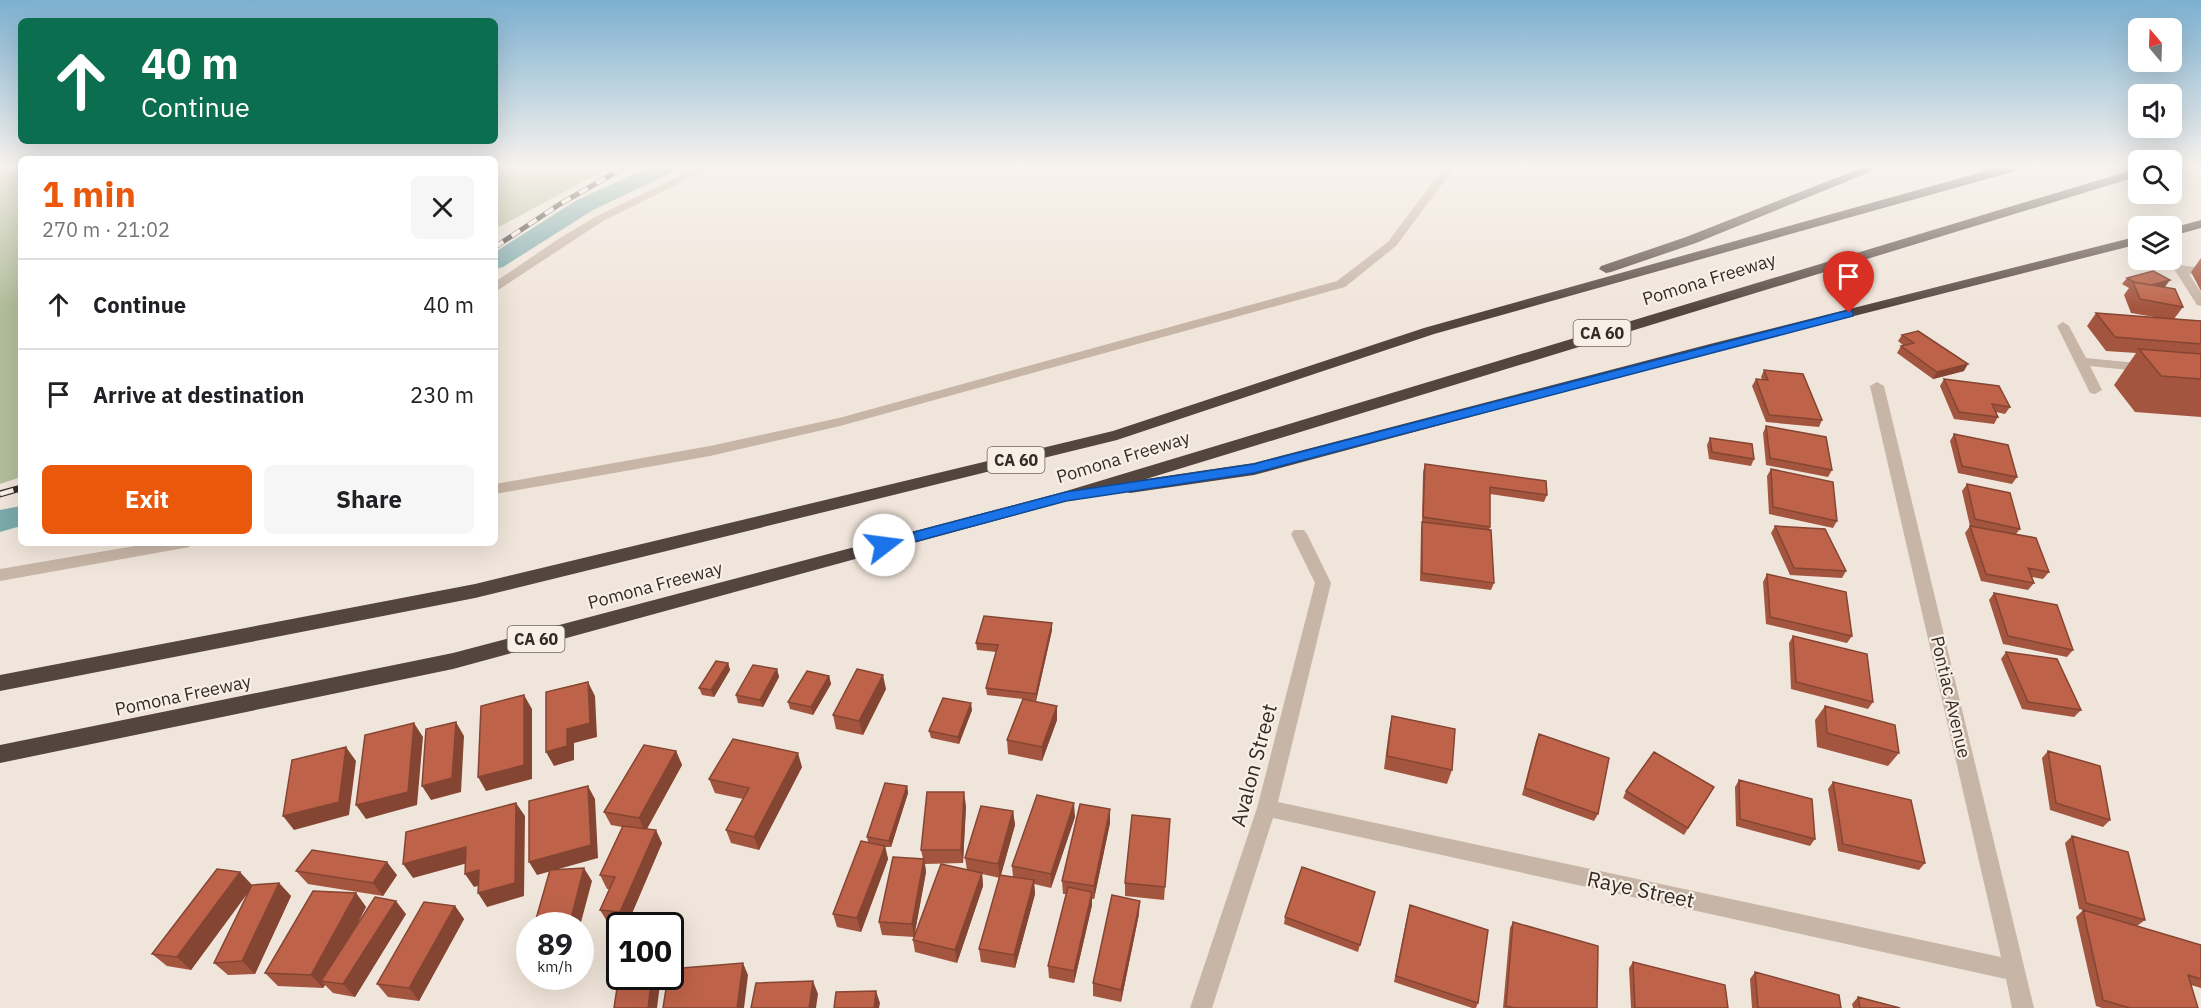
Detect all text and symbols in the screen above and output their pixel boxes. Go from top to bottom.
north arrow [2128,18,2182,72]
map controls [2128,18,2182,270]
text: 40 m [141,36,239,91]
icon: ahead [42,42,120,120]
button: sound [2128,84,2182,138]
text: Continue [141,89,250,124]
button: search [2128,150,2182,204]
text: 1 min [42,170,136,217]
button: close [411,176,474,239]
text: 270 m · 21:02 [42,216,170,243]
button: layers [2128,216,2182,270]
street label: Pomona Freeway [1639,248,1779,310]
pin [1823,251,1874,313]
icon: arrive [1832,260,1865,293]
icon: ahead [42,288,75,321]
text: Continue [93,290,186,319]
text: 40 m [423,290,474,319]
road number: CA 60 [1574,320,1630,346]
icon: arrive [42,378,75,411]
text: Arrive at destination [93,380,304,409]
text: 230 m [410,380,474,409]
street label: Pomona Freeway [1053,426,1193,488]
road number: CA 60 [988,447,1044,473]
button: Exit [42,465,252,534]
button: Share [264,465,474,534]
position arrow [852,513,916,577]
street label: Pomona Freeway [585,556,725,614]
road number: CA 60 [508,626,564,652]
street label: Pontiac Avenue [1926,634,1976,760]
street label: Pomona Freeway [113,669,253,721]
street label: Avalon Street [1223,700,1283,830]
street label: Raye Street [1585,864,1697,914]
speed limit sign: 100 [606,912,684,990]
text: 89 [537,924,573,963]
text: km/h [537,957,573,976]

